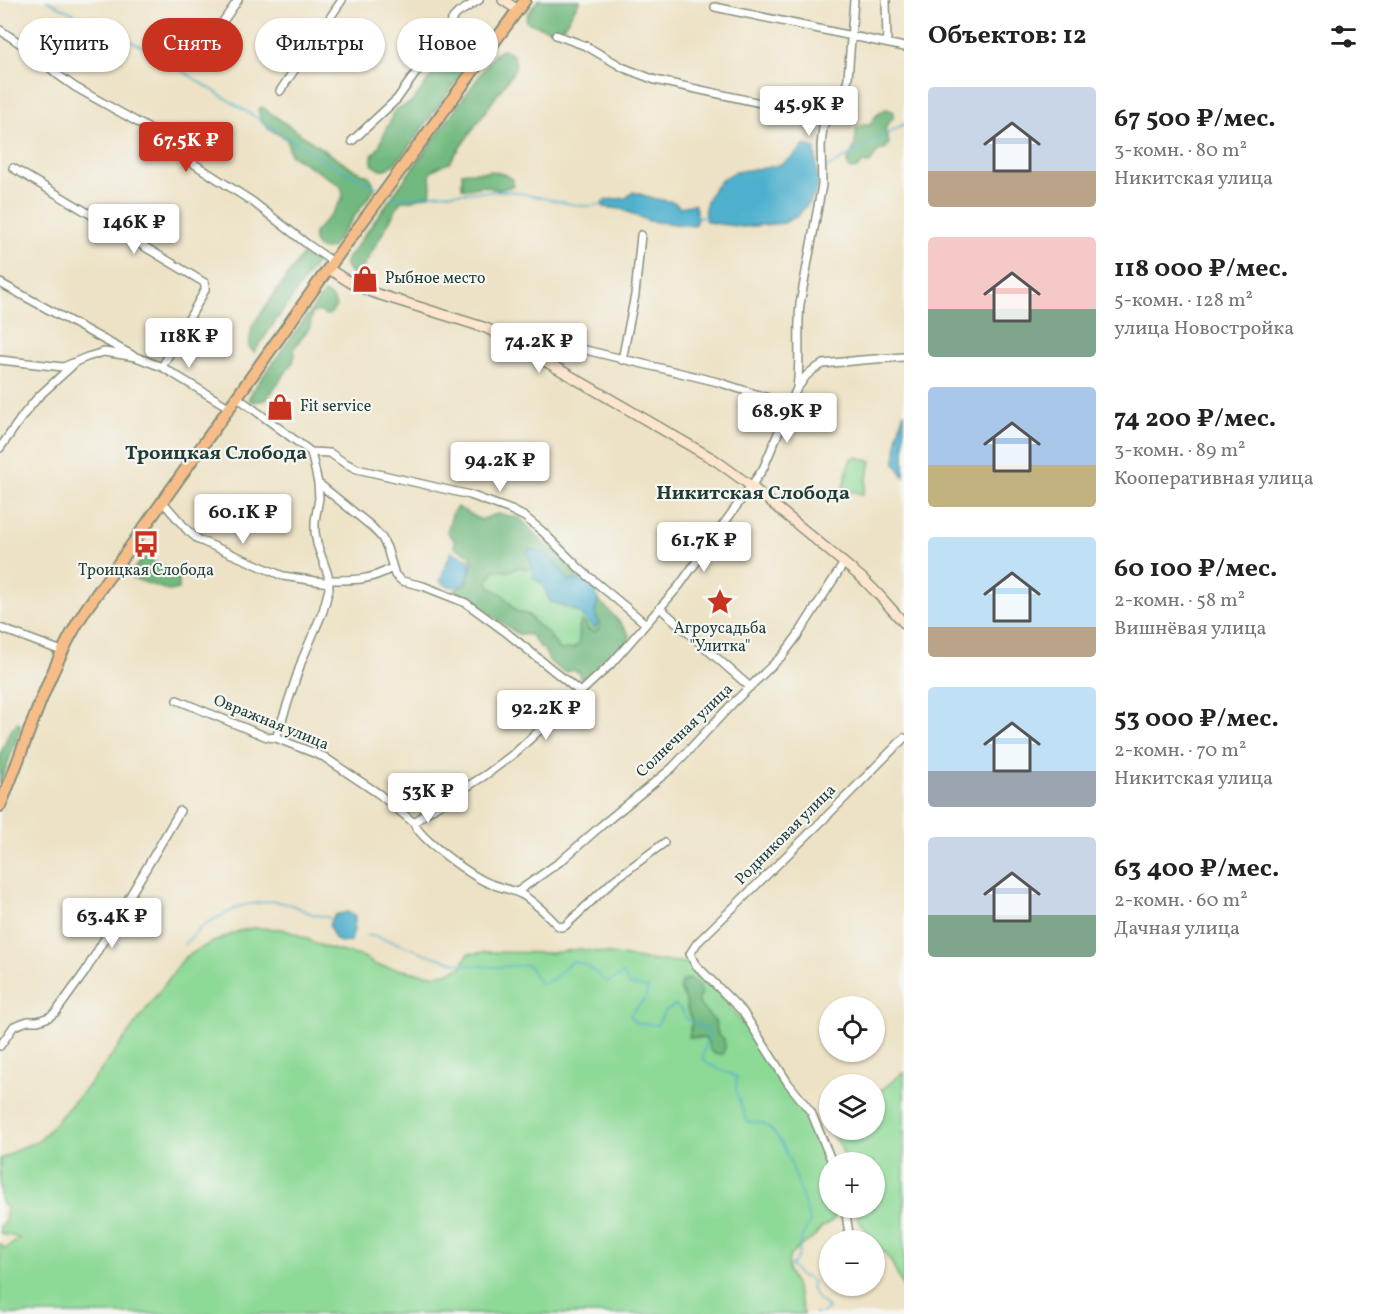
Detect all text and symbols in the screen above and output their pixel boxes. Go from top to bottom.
chip: Купить [18,18,130,72]
chip: Снять [142,18,243,72]
chip: Фильтры [255,18,385,72]
chip: Новое [397,18,498,72]
text: Объектов: 12 [928,18,1086,54]
icon: filters [1327,20,1360,53]
pin: 45.9K ₽ [754,86,864,137]
text: 45.9K ₽ [774,91,844,119]
text: 67 500 ₽/мес. [1114,101,1276,137]
icon: home [976,111,1048,183]
pin: 67.5K ₽ [131,122,241,173]
text: 67.5K ₽ [153,127,219,155]
text: 3-комн. · 80 m² [1114,137,1247,165]
text: Никитская улица [1114,165,1273,193]
pin: 146K ₽ [85,204,183,255]
text: 146K ₽ [102,209,166,237]
text: 118 000 ₽/мес. [1114,251,1288,287]
icon: home [976,261,1048,333]
shop icon: Рыбное место [350,264,380,294]
place label: Рыбное место [385,268,485,290]
text: 5-комн. · 128 m² [1114,287,1253,315]
text: улица Новостройка [1114,315,1294,343]
pin: 118K ₽ [140,318,238,369]
text: 118K ₽ [159,323,219,351]
pin: 74.2K ₽ [484,323,594,374]
text: 74.2K ₽ [505,328,573,356]
shop icon: Fit service [265,392,295,422]
pin: 68.9K ₽ [732,393,842,444]
place label: Fit service [300,396,371,418]
text: 68.9K ₽ [752,398,822,426]
text: 74 200 ₽/мес. [1114,401,1276,437]
icon: home [976,411,1048,483]
text: 3-комн. · 89 m² [1114,437,1246,465]
district label: Троицкая Слобода [125,440,307,468]
pin: 94.2K ₽ [445,442,555,493]
text: 94.2K ₽ [464,447,536,475]
text: Кооперативная улица [1114,465,1314,493]
district label: Никитская Слобода [656,480,850,508]
pin: 60.1K ₽ [188,494,298,545]
text: 60.1K ₽ [208,499,278,527]
pin: 61.7K ₽ [649,522,759,573]
text: 61.7K ₽ [671,527,737,555]
bus stop icon: Троицкая Слобода [131,529,161,559]
text: 60 100 ₽/мес. [1114,551,1277,587]
place label: Троицкая Слобода [78,560,214,582]
icon: home [976,561,1048,633]
place icon: Агроусадьба "Улитка" [705,587,735,617]
text: 2-комн. · 58 m² [1114,587,1245,615]
text: Вишнёвая улица [1114,615,1267,643]
place label: Агроусадьба "Улитка" [674,618,767,658]
street label: Солнечная улица [632,679,738,783]
street label: Овражная улица [210,690,332,756]
pin: 92.2K ₽ [491,690,601,741]
text: 92.2K ₽ [511,695,581,723]
text: 53 000 ₽/мес. [1114,701,1279,737]
icon: home [976,711,1048,783]
text: 2-комн. · 70 m² [1114,737,1246,765]
text: Никитская улица [1114,765,1273,793]
pin: 53K ₽ [386,773,470,824]
text: 53K ₽ [402,778,454,806]
street label: Родниковая улица [731,780,841,890]
text: 63 400 ₽/мес. [1114,851,1279,887]
icon: home [976,861,1048,933]
text: 2-комн. · 60 m² [1114,887,1248,915]
pin: 63.4K ₽ [57,898,167,949]
text: 63.4K ₽ [76,903,148,931]
text: Дачная улица [1114,915,1240,943]
map controls [819,996,885,1296]
button: locate [819,996,885,1062]
button: layers [819,1074,885,1140]
button: + [819,1152,885,1218]
button: − [819,1230,885,1296]

